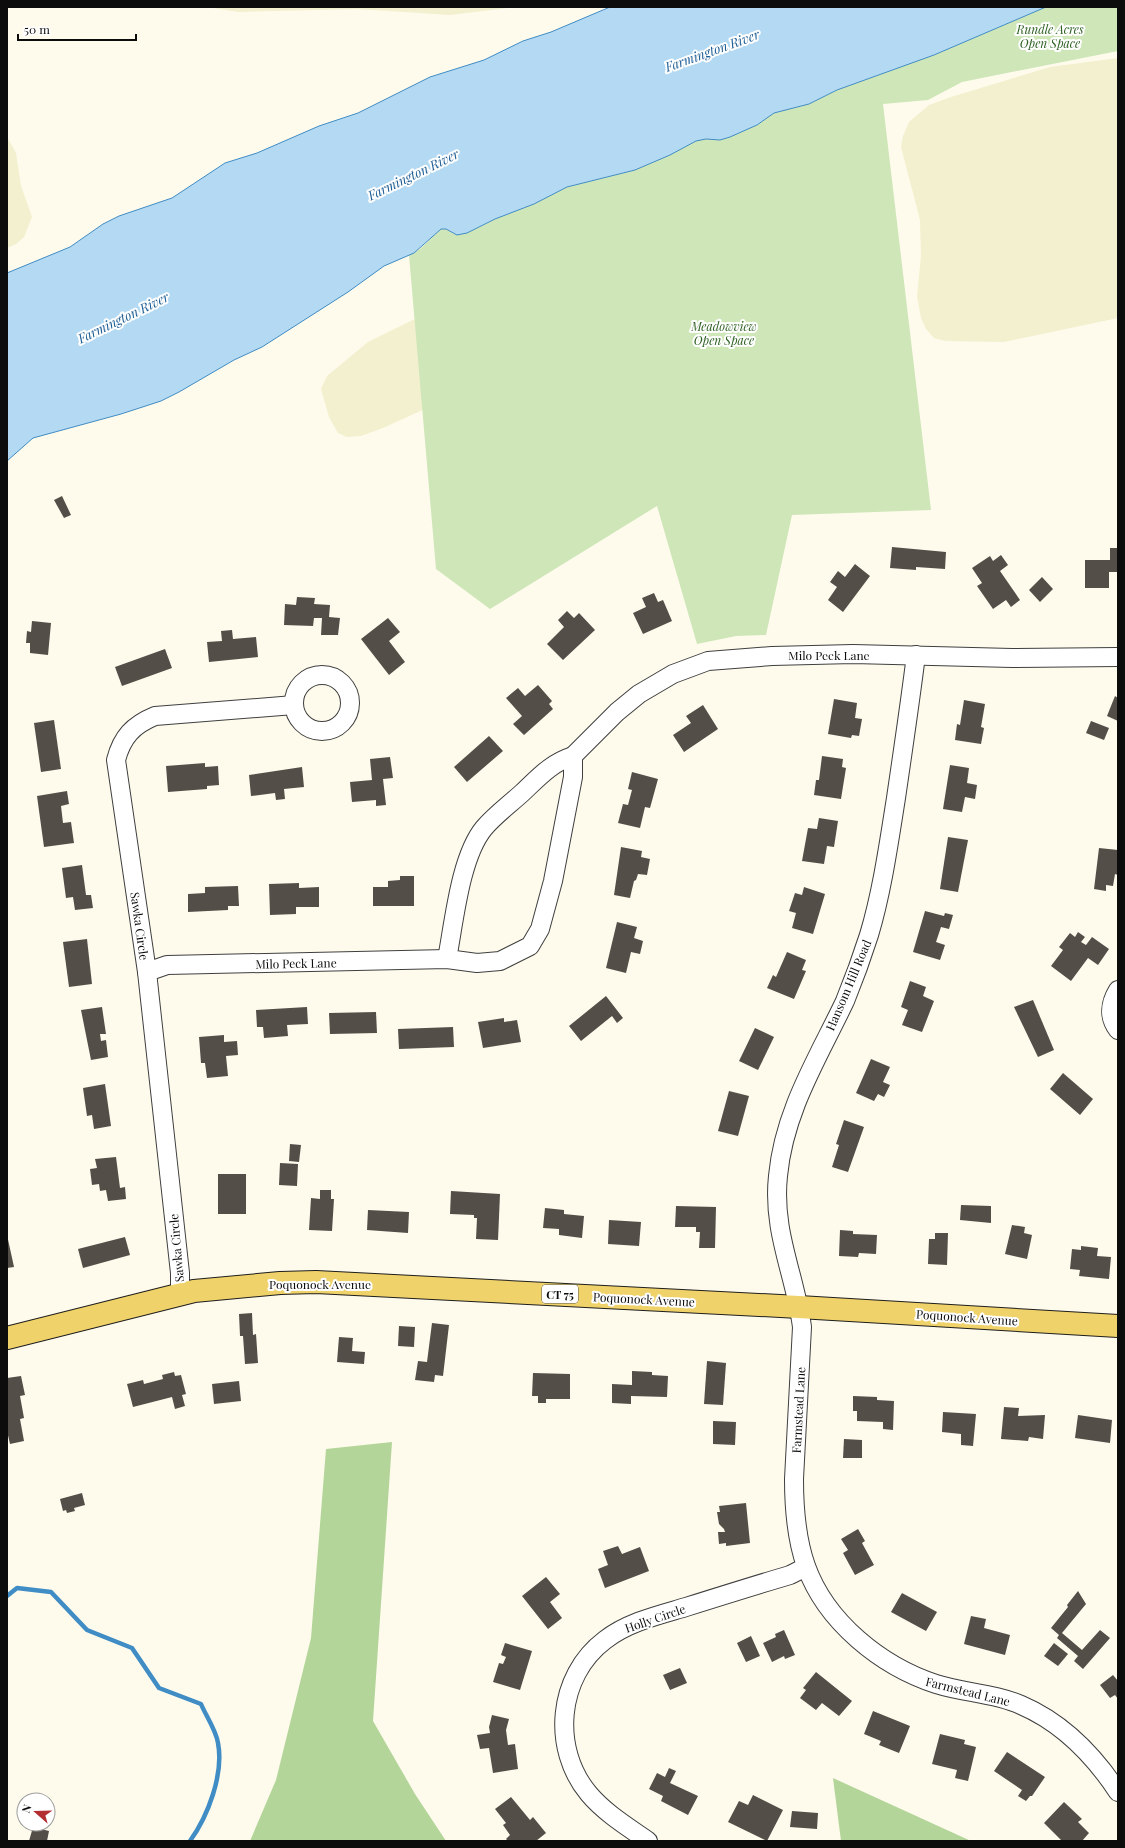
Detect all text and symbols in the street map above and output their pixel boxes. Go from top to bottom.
scale bar [18,16,136,42]
text: 50 m [24,21,50,37]
park label: Rundle Acres Open Space [1015,21,1084,51]
water label: Farmington River [662,25,762,75]
water label: Farmington River [364,144,462,204]
water label: Farmington River [74,287,172,347]
park label: Meadowview Open Space [690,318,757,348]
street label: Milo Peck Lane [788,647,870,663]
street label: Sawka Circle [127,891,153,961]
street label: Hansom Hill Road [822,937,874,1033]
street label: Milo Peck Lane [255,954,337,972]
street label: Sawka Circle [165,1213,187,1283]
street label: Poquonock Avenue [269,1276,371,1292]
road number: CT 75 [542,1285,578,1303]
street label: Poquonock Avenue [593,1288,695,1310]
street label: Poquonock Avenue [916,1305,1018,1329]
street label: Farmstead Lane [788,1366,808,1454]
street label: Holly Circle [623,1600,687,1636]
street label: Farmstead Lane [924,1673,1012,1709]
north arrow [16,1792,56,1832]
text: N [18,1802,35,1815]

